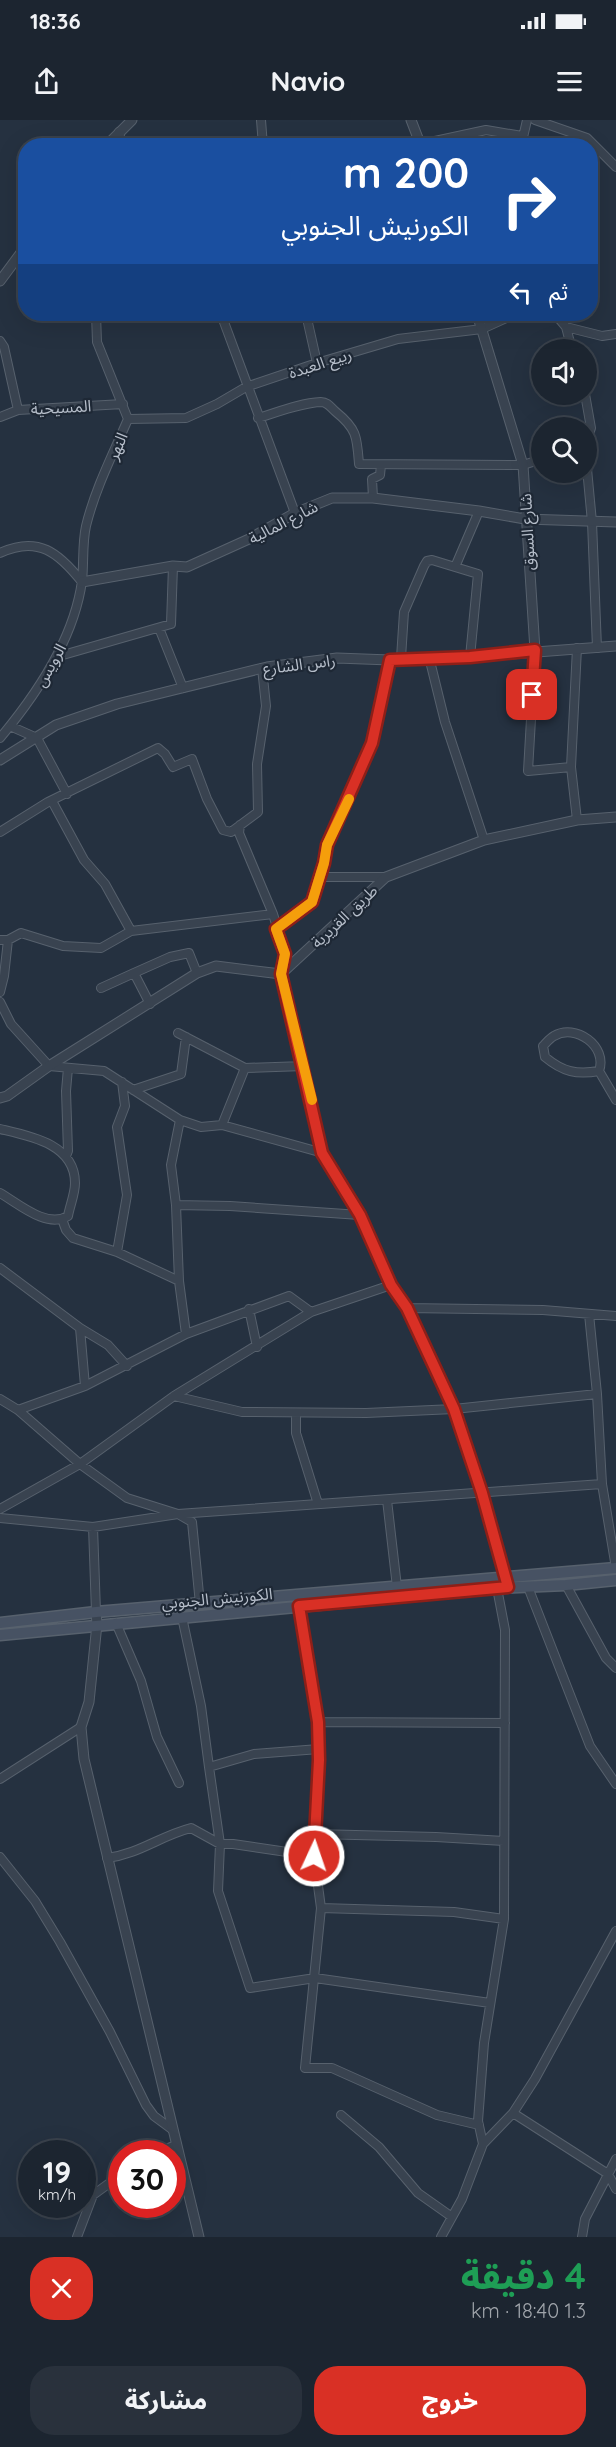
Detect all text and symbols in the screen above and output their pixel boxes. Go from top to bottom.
text: 18:36 [30,7,81,35]
text: Navio [271,64,345,98]
icon: share [30,65,63,98]
icon: menu [553,65,586,98]
text: 200 m [343,146,469,199]
icon: right [490,162,568,240]
text: الكورنيش الجنوبي [281,208,469,242]
icon: left [504,276,537,309]
text: ثم [549,278,568,306]
map controls [531,339,597,483]
button: sound [531,339,597,405]
street label: ربيع العبدة [286,343,355,385]
street label: المسيحية [30,395,92,419]
button: search [531,417,597,483]
street label: النهر [102,429,132,464]
street label: شارع السوق [515,493,542,571]
street label: شارع المالية [245,496,322,551]
street label: الرويس [30,640,70,690]
street label: راس الشارع [261,650,337,681]
pin [506,669,557,720]
icon: arrive [515,678,548,711]
street label: طريق القريرية [307,880,382,953]
street label: الكورنيش الجنوبي [161,1583,274,1616]
position arrow [282,1824,346,1888]
speed limit sign: 30 [108,2140,186,2218]
text: 19 [43,2153,71,2191]
text: km/h [38,2185,76,2204]
text: 4 دقيقة [461,2253,586,2298]
button: close [30,2257,93,2320]
text: 1.3 km · 18:40 [471,2298,586,2323]
button: مشاركة [30,2366,302,2435]
button: خروج [314,2366,586,2435]

